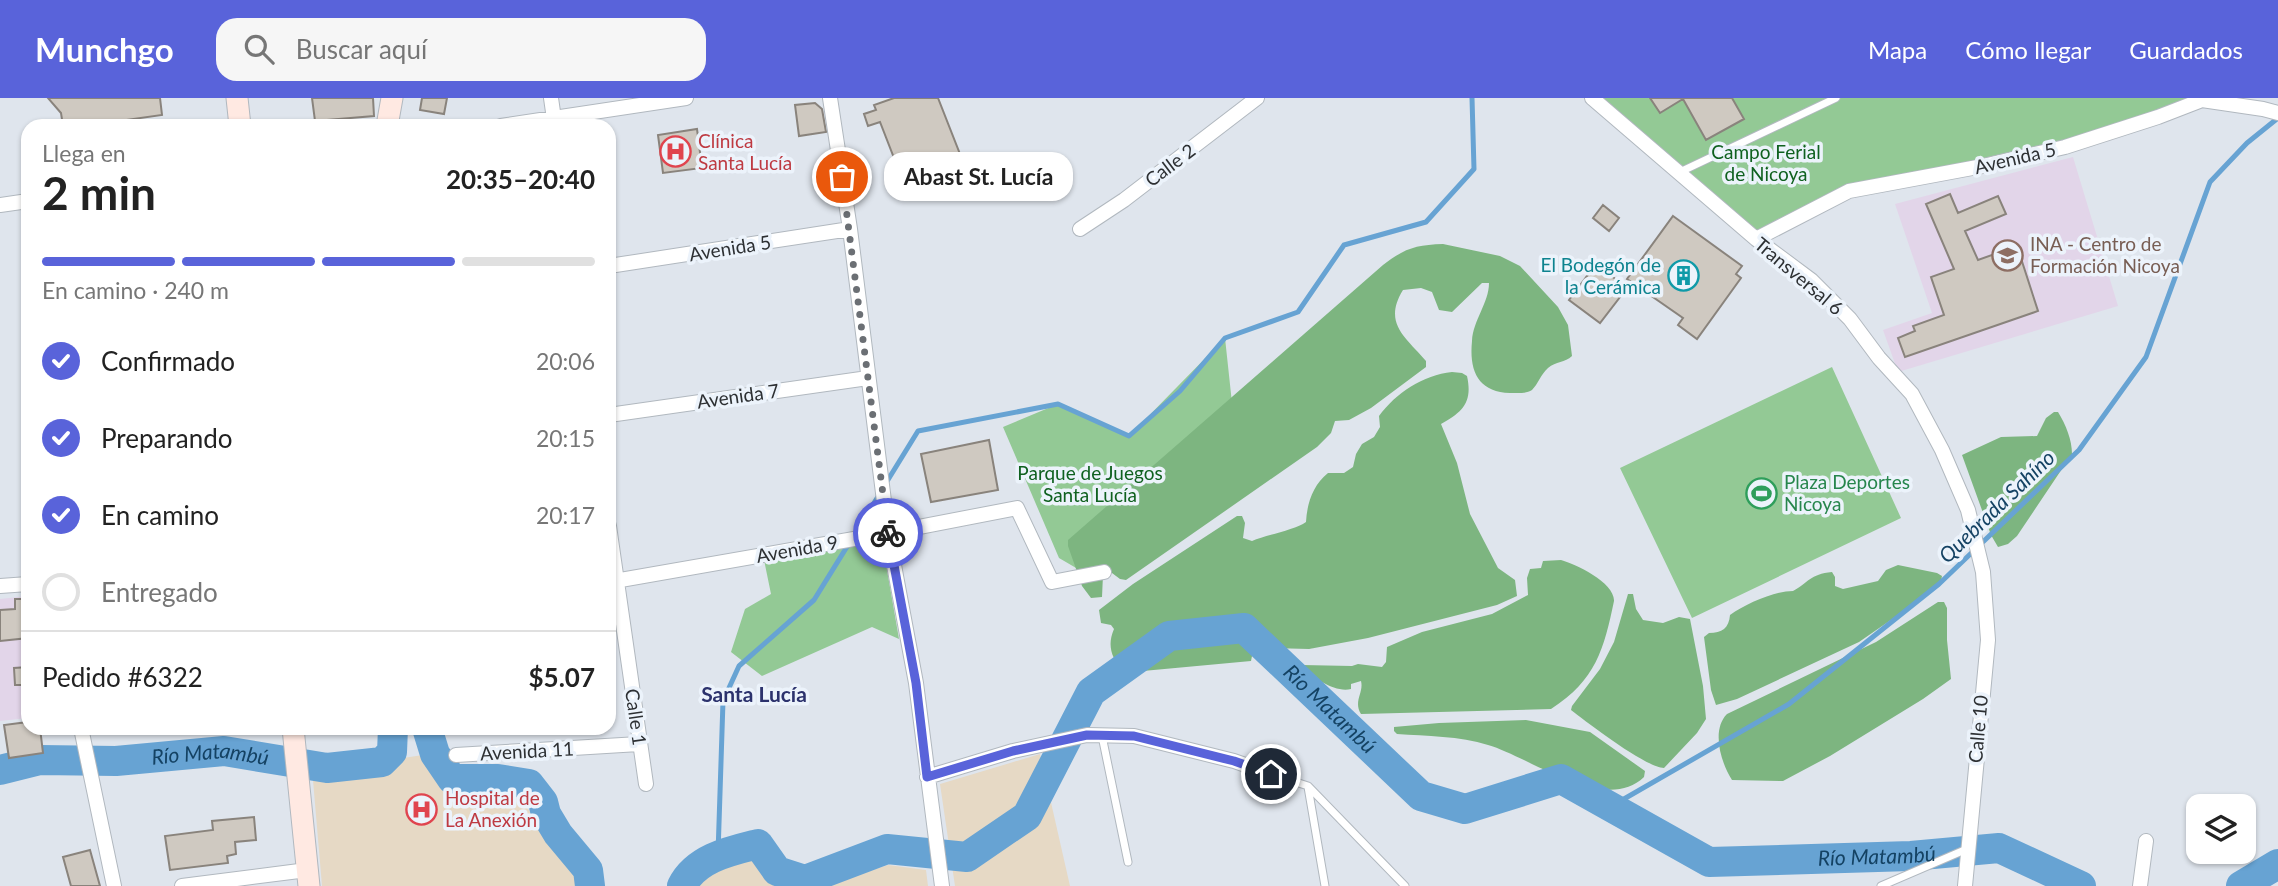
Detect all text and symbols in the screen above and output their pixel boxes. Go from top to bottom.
search box [216,18,706,81]
text: Munchgo [35,29,174,69]
icon: search [240,30,278,68]
text: Buscar aquí [296,33,427,65]
text: Mapa [1868,35,1927,64]
text: Cómo llegar [1965,35,2091,64]
text: Guardados [2129,35,2243,64]
place label: Clínica Santa Lucía [698,129,792,174]
hospital icon: Clínica Santa Lucía [658,135,692,169]
street label: Avenida 5 [1972,137,2058,178]
street label: Calle 2 [1140,138,1199,191]
text: Llega en [42,139,126,167]
park label: Campo Ferial de Nicoya [1711,140,1821,185]
pin [812,147,872,207]
callout: Abast St. Lucía [884,153,1073,202]
icon: bag [823,158,861,196]
text: Abast St. Lucía [904,162,1053,190]
text: 20:35–20:40 [446,163,595,195]
text: 2 min [42,165,156,220]
street label: Avenida 5 [687,230,773,265]
street label: Transversal 6 [1750,232,1848,319]
place label: INA - Centro de Formación Nicoya [2030,232,2180,277]
school or university icon: INA - Centro de Formación Nicoya [1990,238,2024,272]
place label: El Bodegón de la Cerámica [1541,253,1661,298]
building icon: El Bodegón de la Cerámica [1667,259,1701,293]
text: En camino · 240 m [42,276,229,304]
icon: check [42,342,80,380]
text: Confirmado [101,345,235,377]
text: 20:06 [536,347,595,375]
street label: Avenida 7 [695,378,781,413]
icon: check [42,419,80,457]
text: Preparando [101,422,233,454]
text: 20:15 [536,424,595,452]
water label: Quebrada Sahíno [1933,444,2059,567]
park label: Parque de Juegos Santa Lucía [1017,461,1163,506]
place label: Plaza Deportes Nicoya [1784,470,1910,515]
sports icon: Plaza Deportes Nicoya [1744,476,1778,510]
icon: check [42,496,80,534]
courier [853,498,923,568]
text: En camino [101,499,219,531]
text: 20:17 [536,501,595,529]
icon: bike [869,514,907,552]
street label: Avenida 9 [754,530,840,567]
text: Entregado [101,576,218,608]
water label: Río Matambú [1279,658,1382,758]
text: Pedido #6322 [42,661,203,693]
text: $5.07 [529,661,595,693]
district label: Santa Lucía [701,681,807,706]
street label: Calle 1 [621,687,652,747]
street label: Calle 10 [1963,694,1992,764]
water label: Río Matambú [150,737,271,769]
street label: Avenida 11 [480,737,574,764]
pin [1241,744,1301,804]
icon: home [1252,755,1290,793]
place label: Hospital de La Anexión [445,786,540,831]
hospital icon: Hospital de La Anexión [405,792,439,826]
map controls [2186,794,2256,864]
button: layers [2186,794,2256,864]
water label: Río Matambú [1817,840,1937,870]

